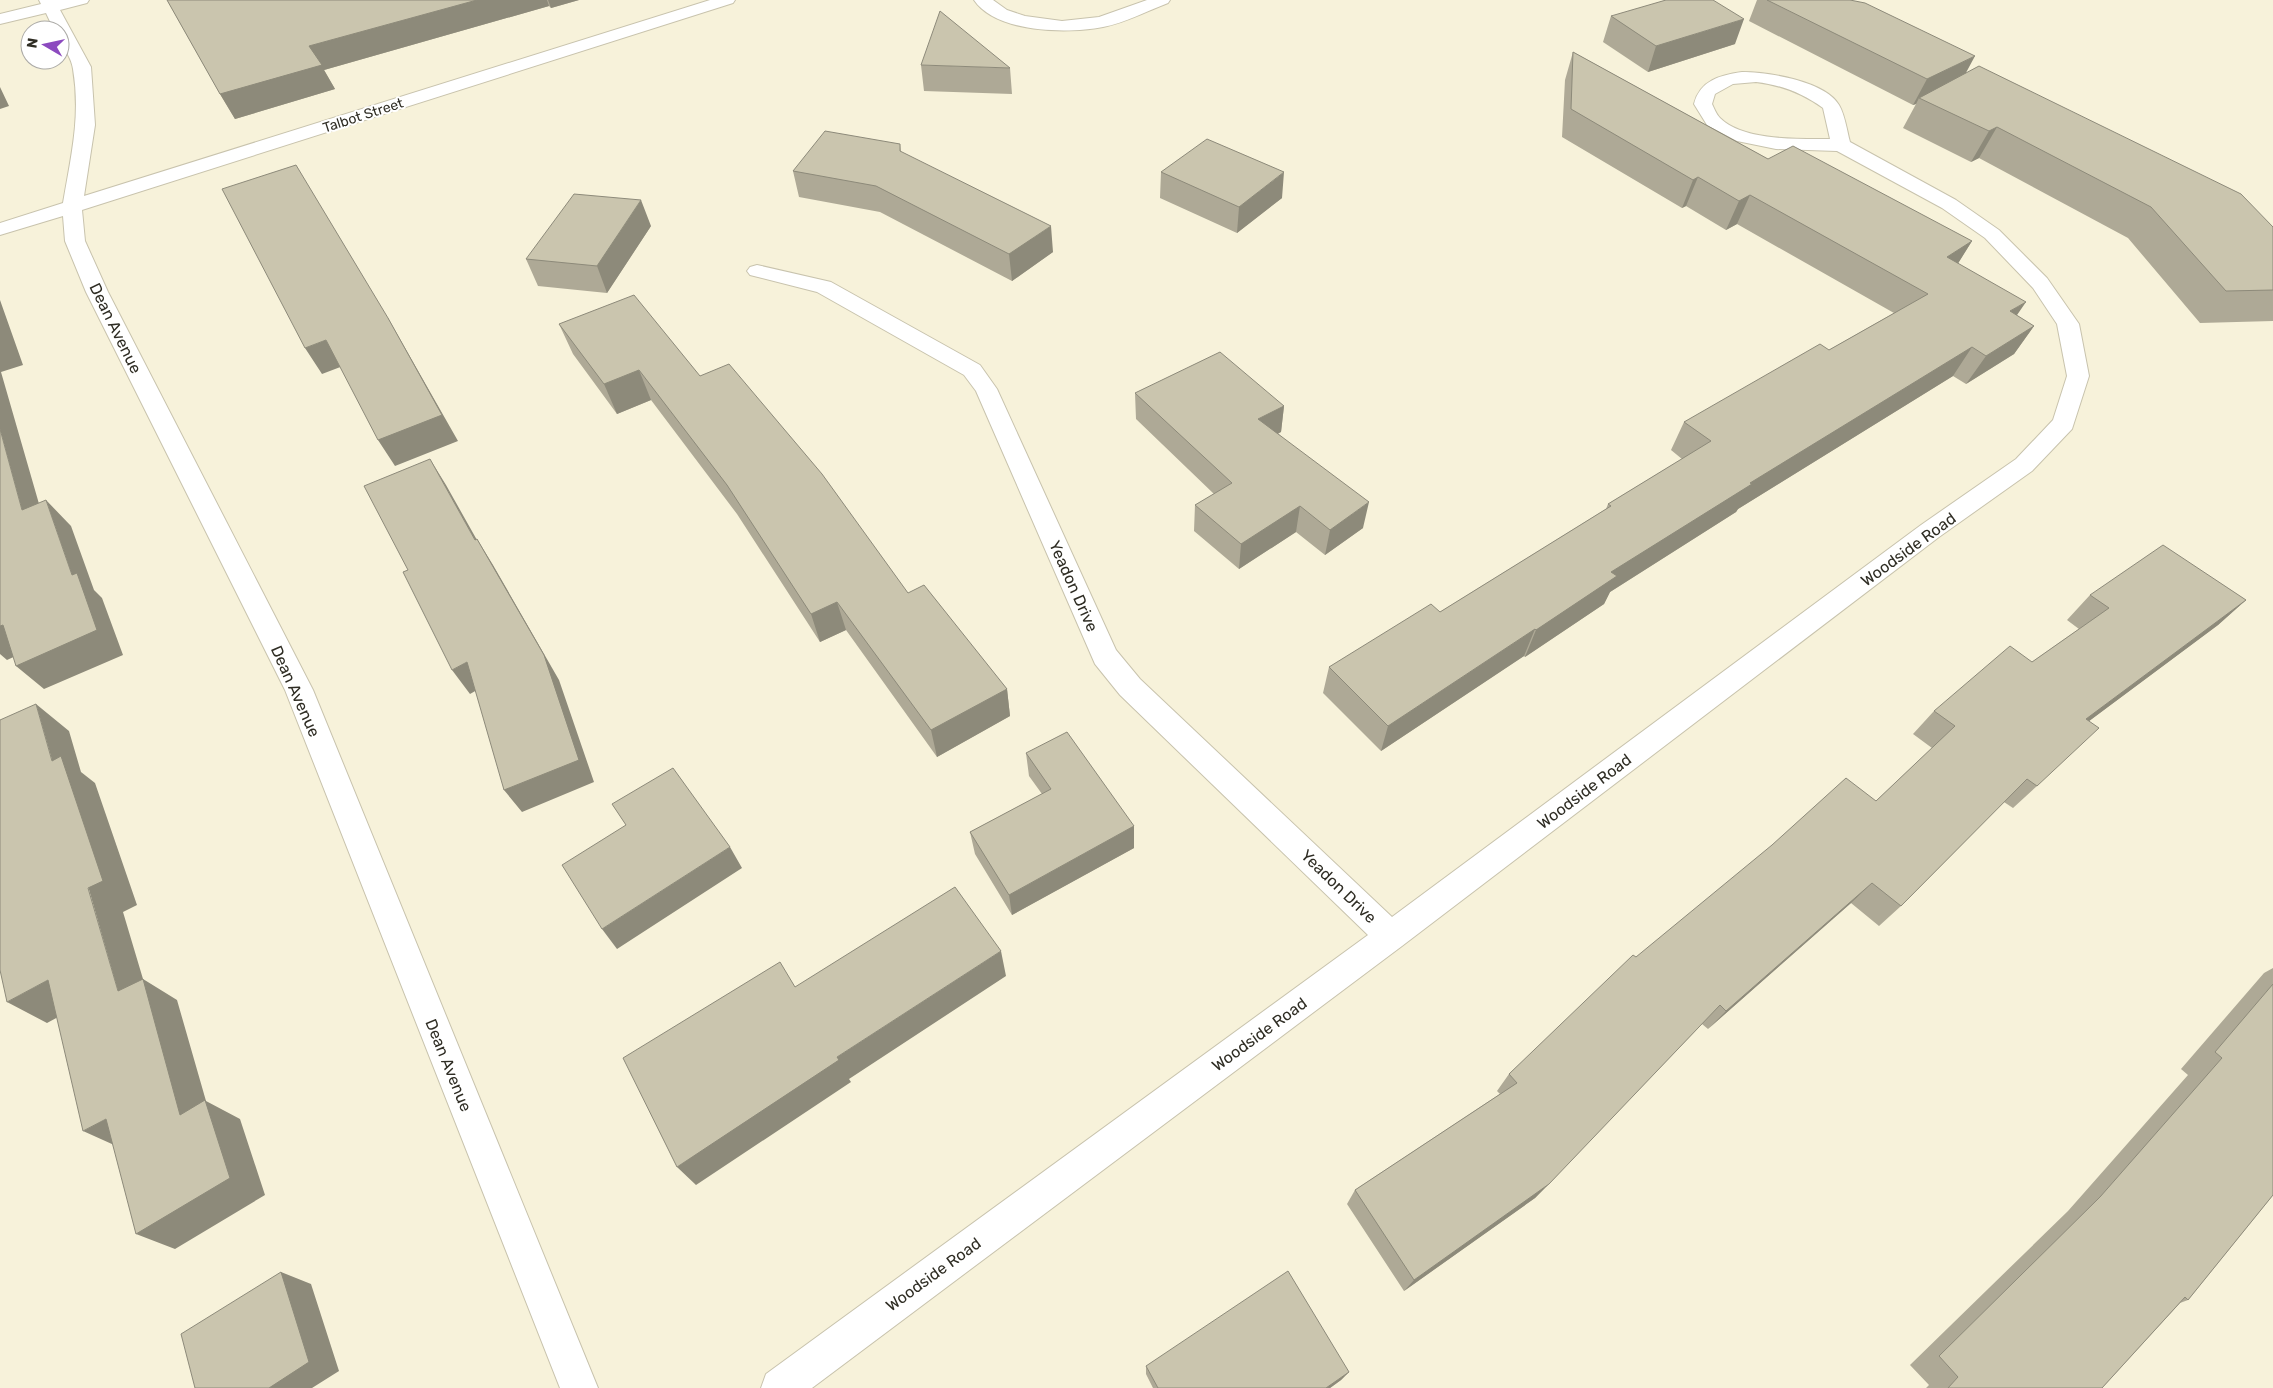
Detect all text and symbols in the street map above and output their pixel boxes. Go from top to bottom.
north arrow [20,20,70,70]
text: N [23,37,42,49]
street label: Talbot Street [321,94,406,136]
street label: Dean Avenue [86,280,146,376]
street label: Woodside Road [1857,509,1959,590]
street label: Yeadon Drive [1045,538,1102,635]
street label: Dean Avenue [267,643,324,740]
street label: Woodside Road [1534,750,1635,833]
street label: Yeadon Drive [1297,846,1380,927]
street label: Woodside Road [1208,994,1310,1075]
street label: Dean Avenue [421,1016,476,1114]
street label: Woodside Road [882,1234,984,1315]

